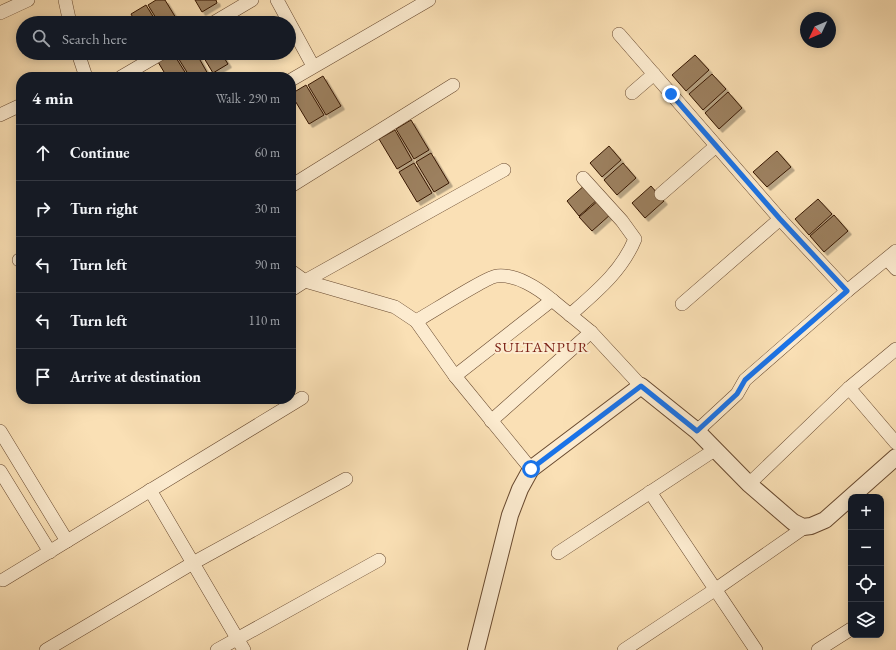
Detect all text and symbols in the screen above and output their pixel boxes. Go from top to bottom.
north arrow [800,12,836,48]
search box [16,16,296,60]
icon: search [30,27,52,49]
text: Search here [62,29,127,48]
route end [662,85,680,103]
text: 4 min [32,87,73,109]
text: Walk · 290 m [216,90,280,107]
icon: ahead [32,142,54,164]
text: Continue [70,143,130,162]
text: 60 m [255,144,280,161]
icon: right [32,198,54,220]
text: Turn right [70,199,138,218]
text: 30 m [255,200,280,217]
icon: left [32,254,54,276]
text: Turn left [70,255,127,274]
text: 90 m [255,256,280,273]
icon: left [32,310,54,332]
text: Turn left [70,311,127,330]
text: 110 m [249,312,280,329]
district label: SULTANPUR [494,337,590,356]
icon: arrive [32,366,54,388]
text: Arrive at destination [70,367,201,386]
route start [522,460,540,478]
map controls [848,494,884,638]
button: + [848,494,884,530]
button: − [848,530,884,566]
button: locate [848,566,884,602]
button: layers [848,602,884,638]

